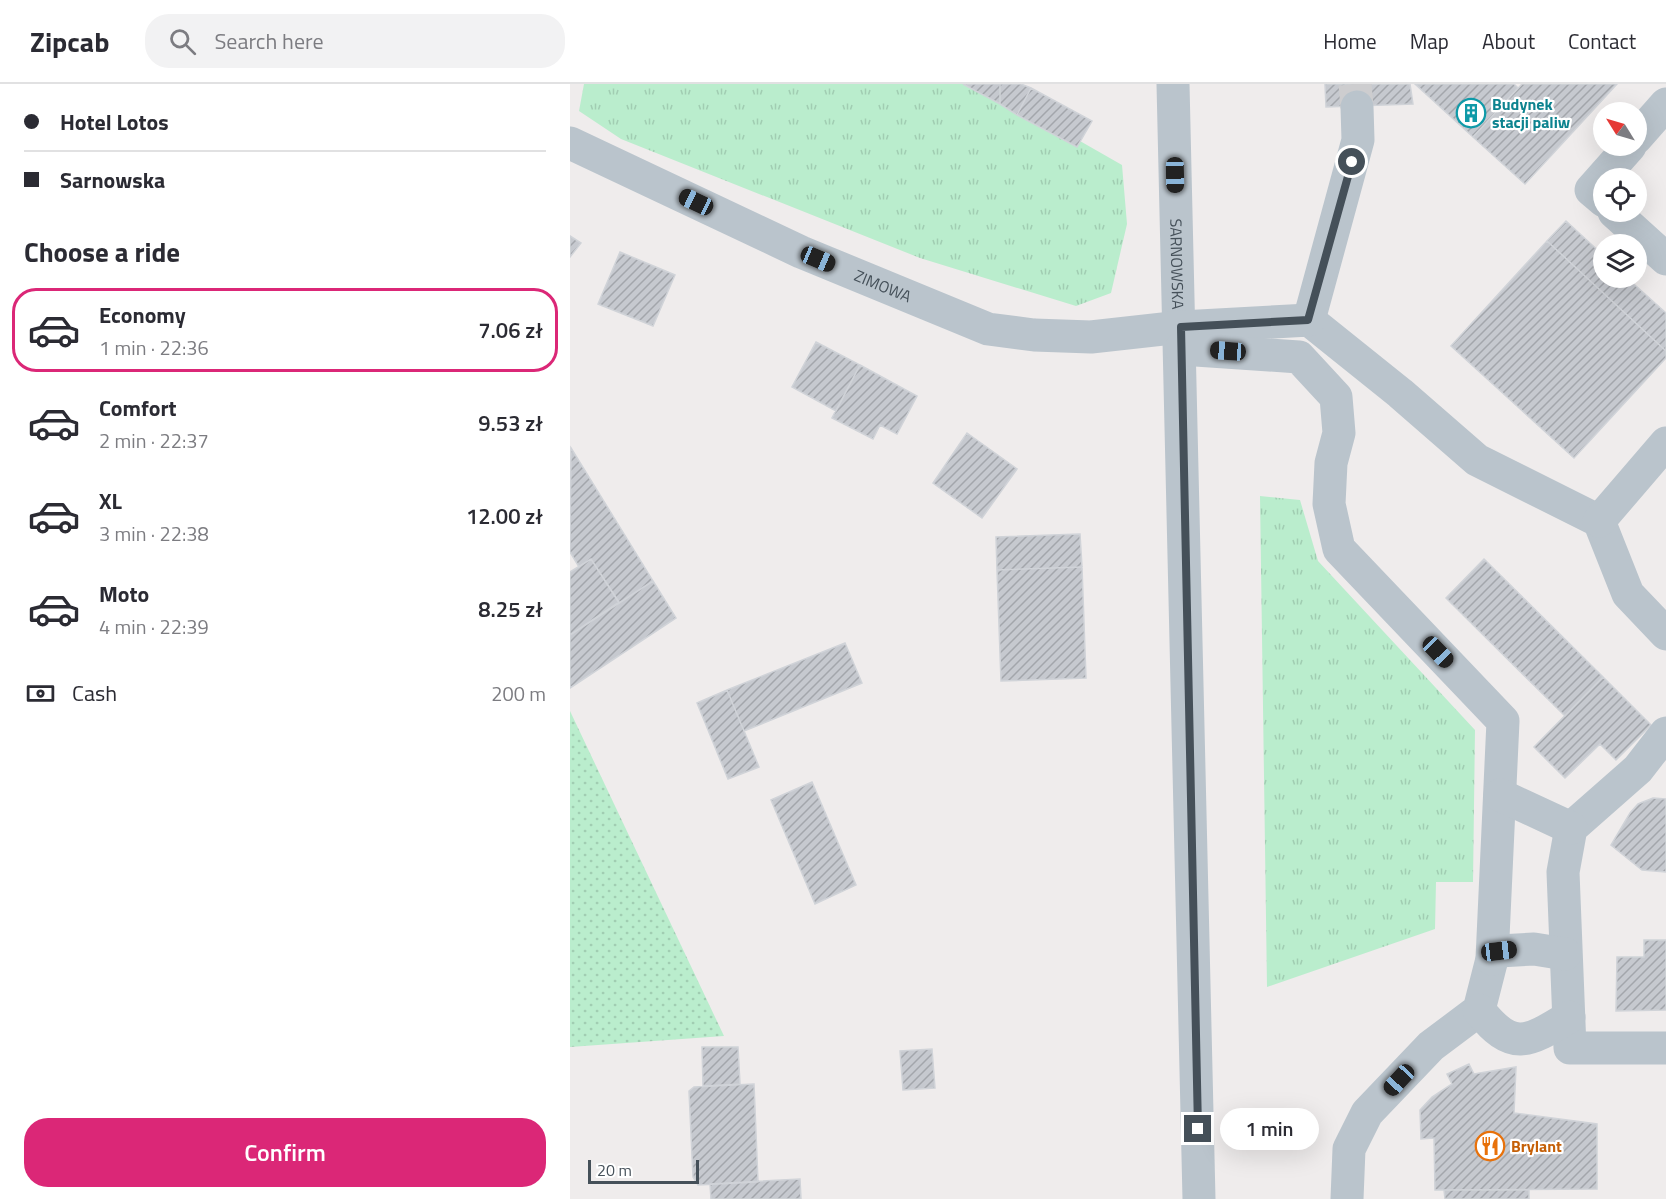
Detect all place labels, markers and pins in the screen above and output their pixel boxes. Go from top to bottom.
place label: Budynek stacji paliw [1492,92,1570,134]
building icon: Budynek stacji paliw [1455,97,1487,129]
restaurant icon: Brylant [1474,1130,1506,1162]
place label: Brylant [1511,1134,1562,1158]

